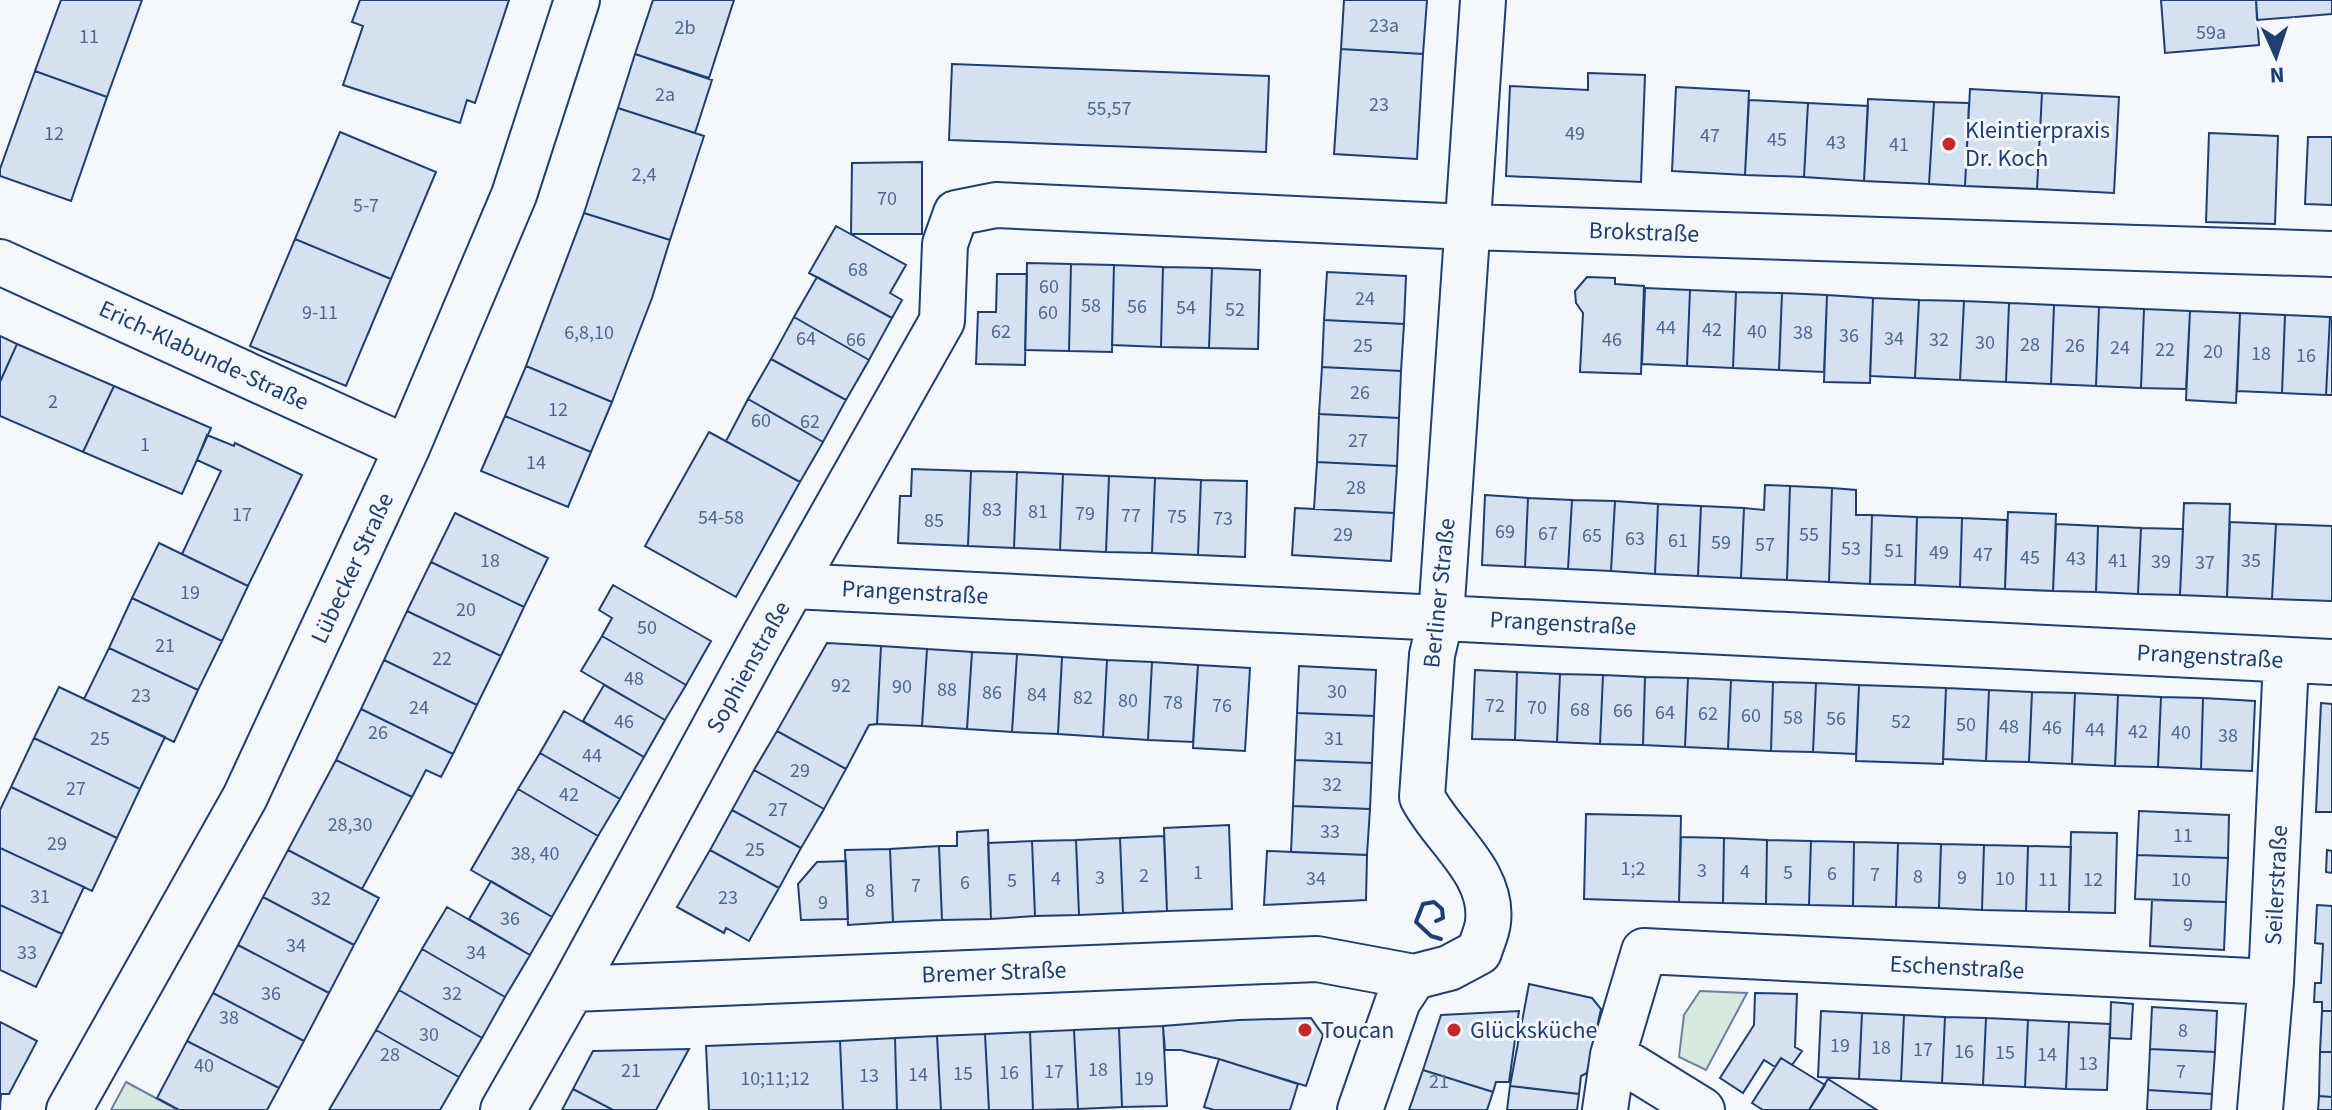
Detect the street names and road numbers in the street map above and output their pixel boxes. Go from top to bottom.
street label: Brokstraße [1588,213,1700,252]
street label: Erich-Klabunde-Straße [93,291,315,420]
street label: Lübecker Straße [302,487,403,649]
street label: Berliner Straße [1414,516,1465,670]
street label: Prangenstraße [841,571,989,614]
street label: Sophienstraße [698,595,799,740]
street label: Prangenstraße [1489,602,1637,645]
street label: Prangenstraße [2136,635,2284,678]
street label: Seilerstraße [2256,824,2297,946]
street label: Eschenstraße [1889,946,2025,989]
street label: Bremer Straße [921,952,1067,993]

